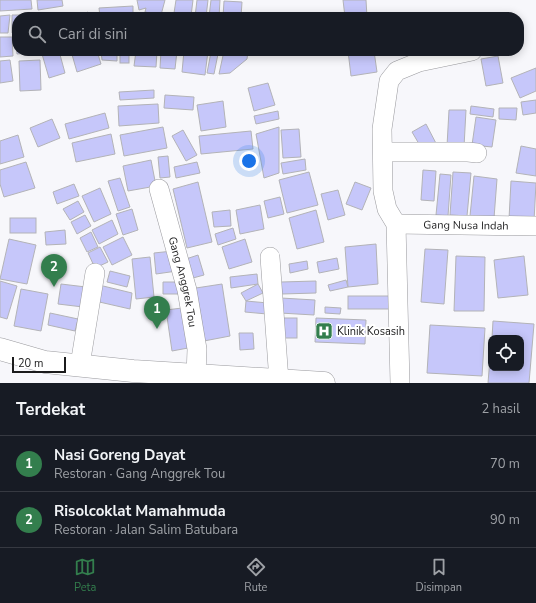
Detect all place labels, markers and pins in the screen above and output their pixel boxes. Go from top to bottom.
pin: 2 [41,254,67,287]
pin: 1 [144,296,170,329]
hospital icon: Klinik Kosasih [314,321,334,341]
place label: Klinik Kosasih [337,324,405,339]

